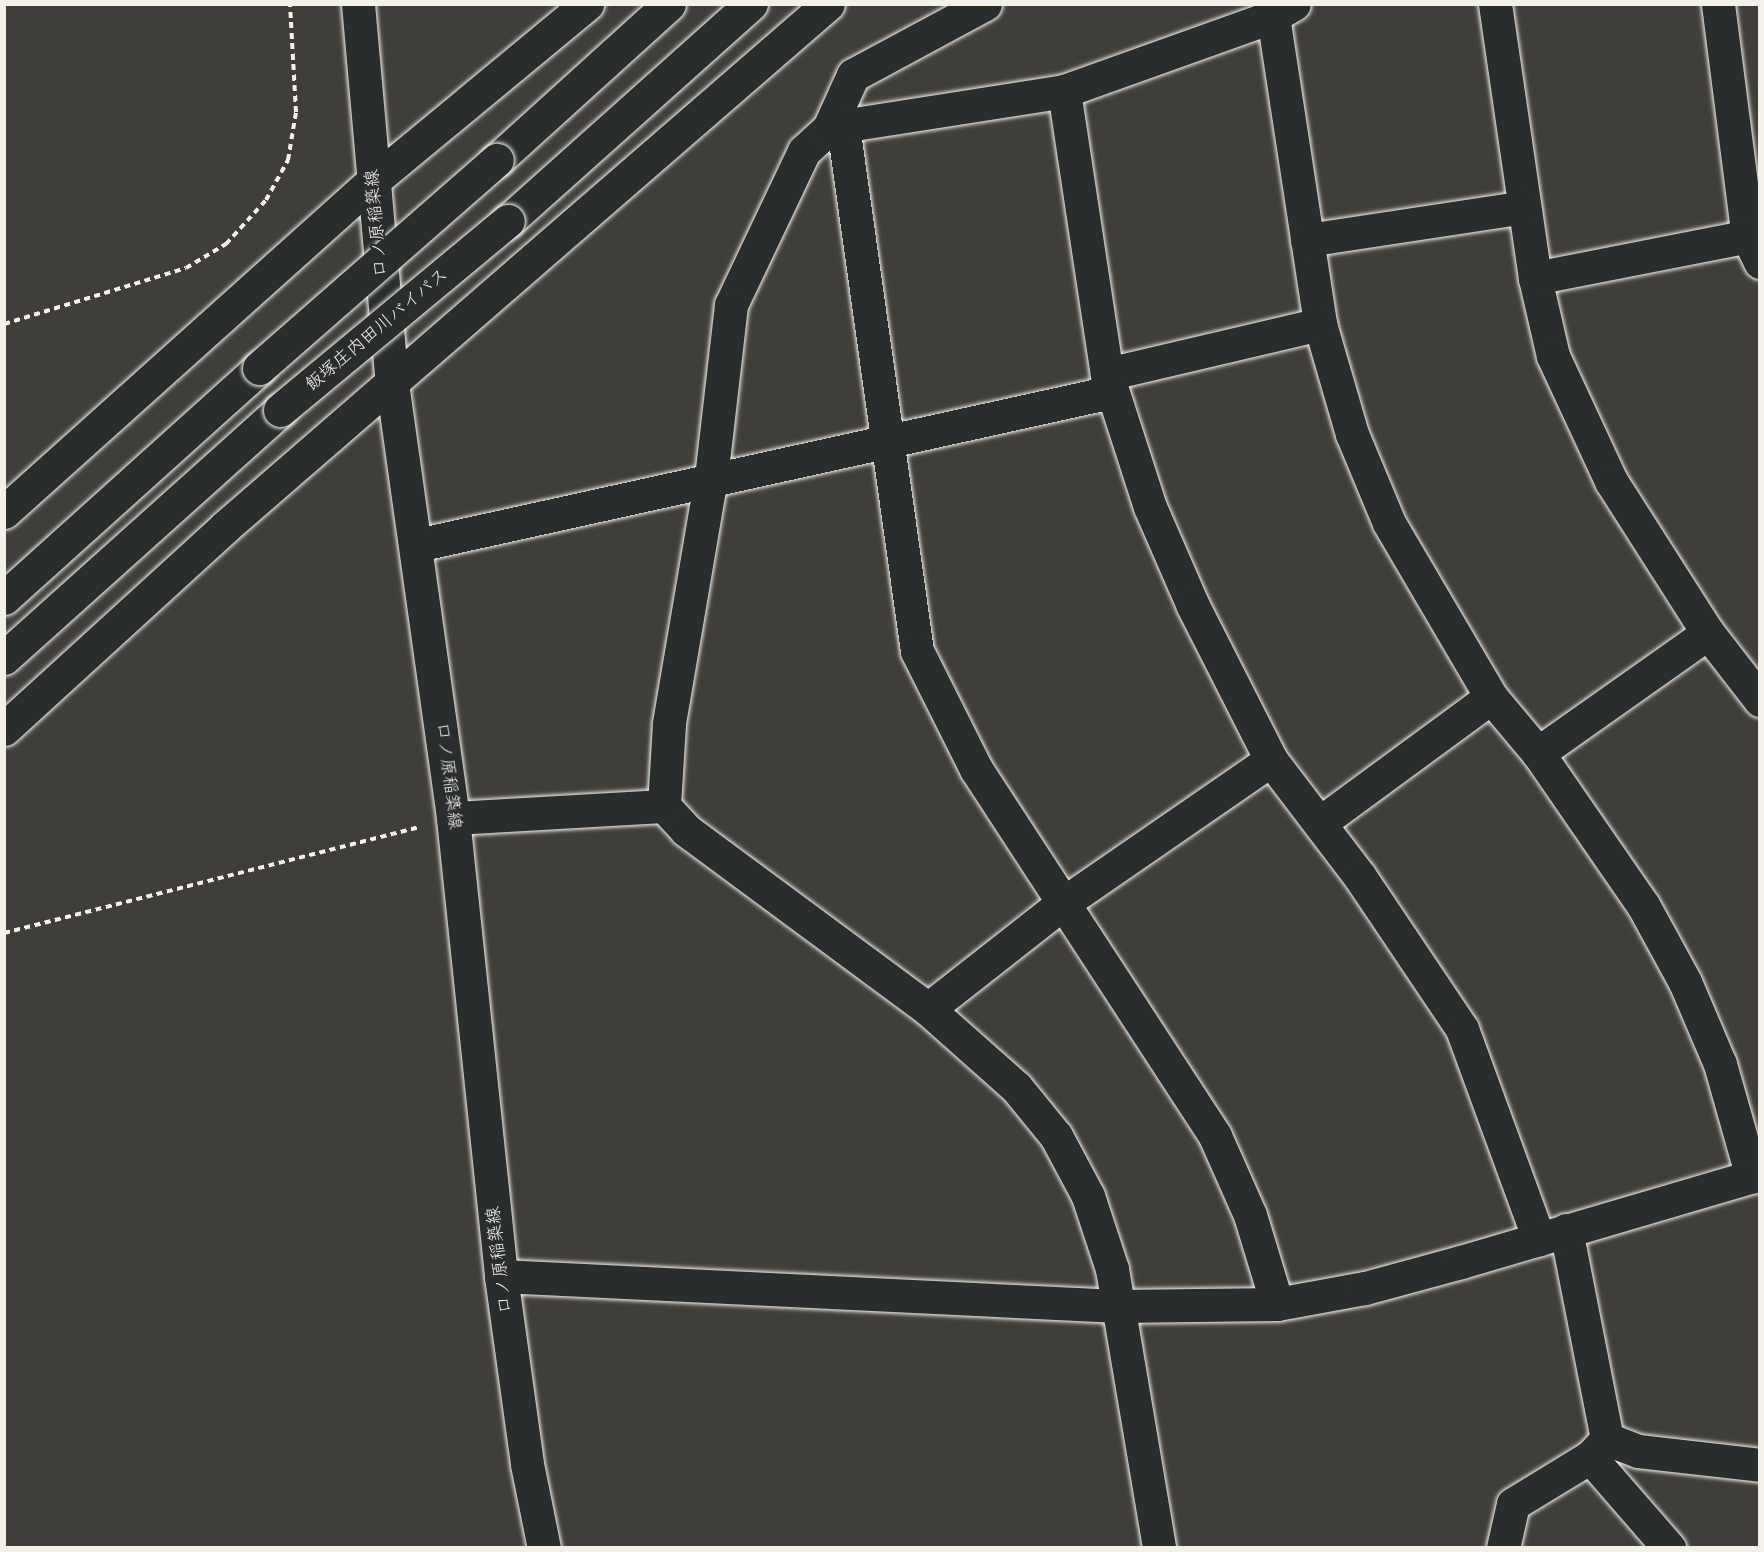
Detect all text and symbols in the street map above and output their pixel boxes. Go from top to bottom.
street label: 口ノ原稲築線 [362,168,392,278]
street label: 飯塚庄内田川バイパス [301,264,453,396]
street label: 口ノ原稲築線 [431,721,465,831]
street label: 口ノ原稲築線 [483,1205,517,1315]

